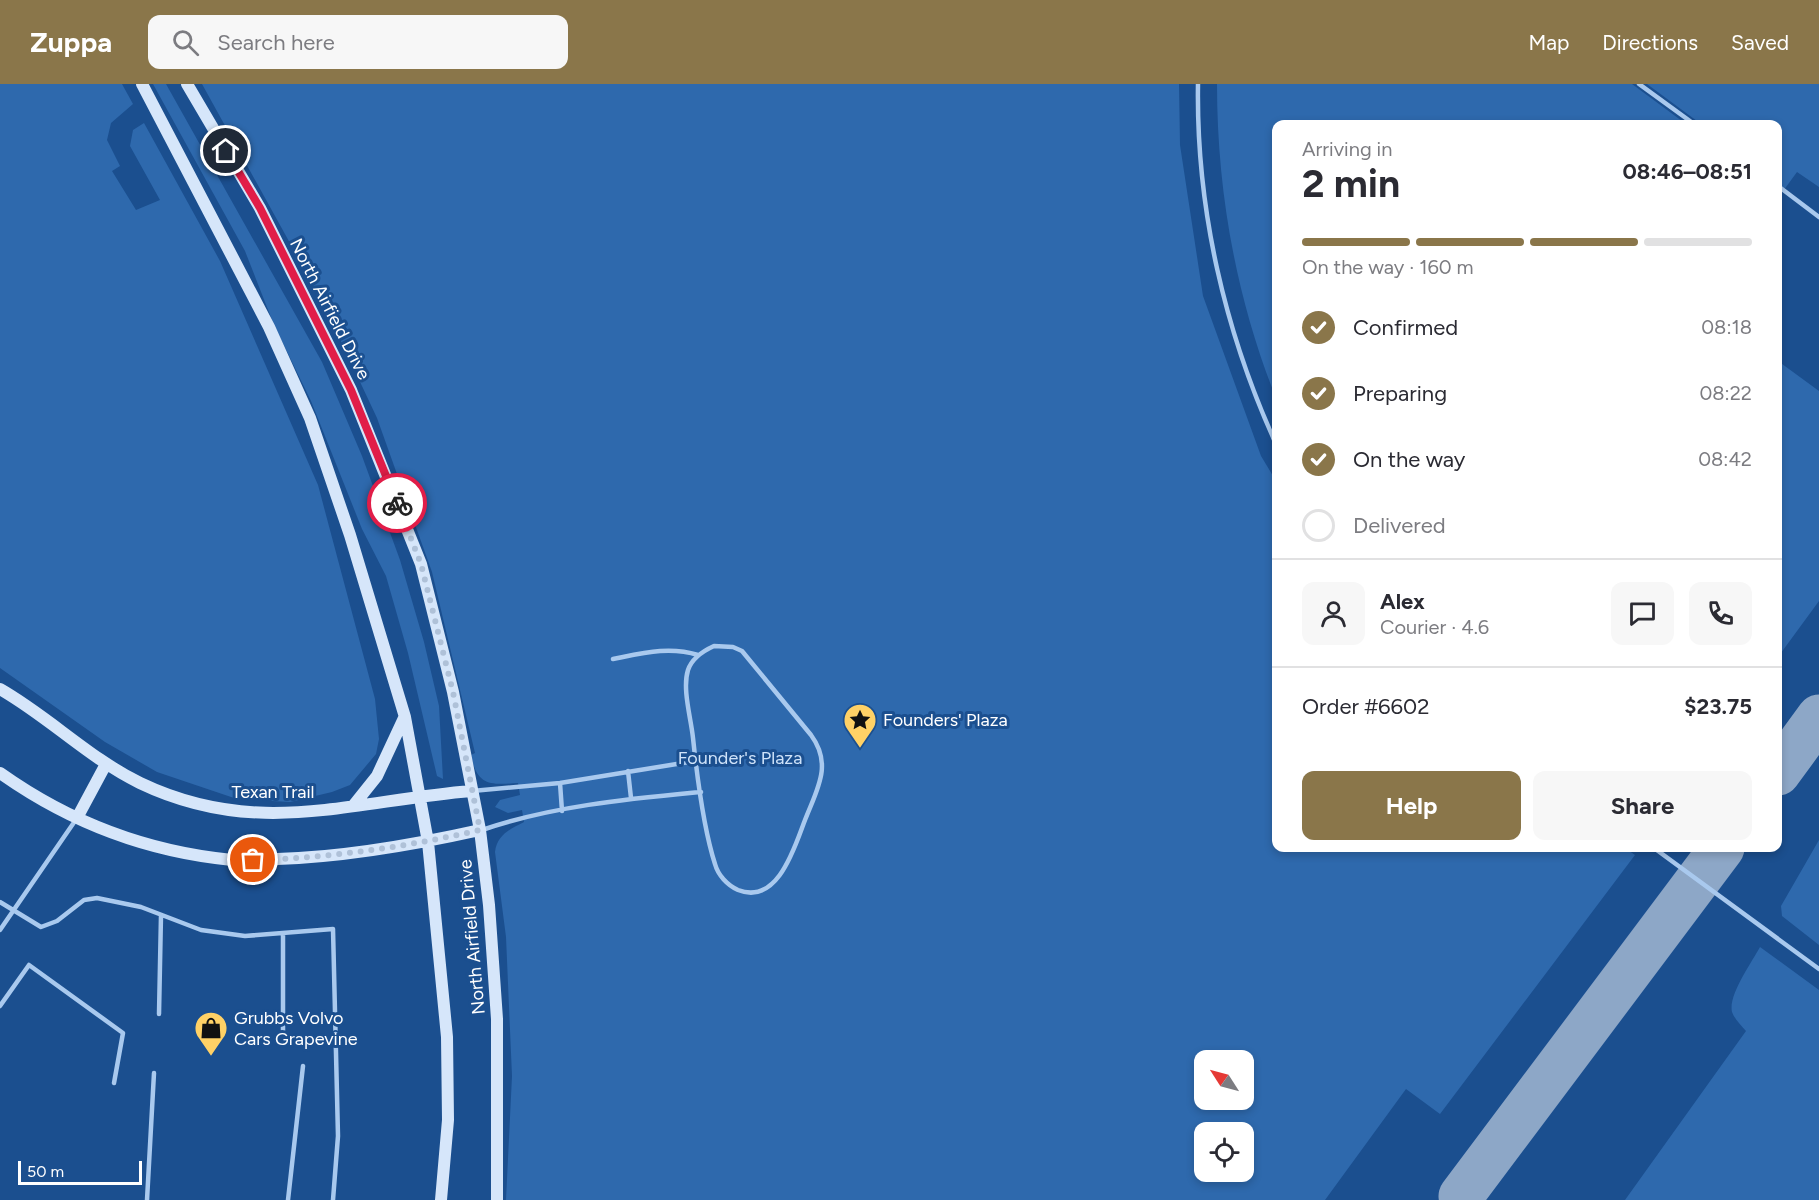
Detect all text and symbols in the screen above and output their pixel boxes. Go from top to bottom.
search box [148,15,568,69]
text: Zuppa [30,25,112,59]
icon: search [169,26,202,59]
text: Search here [217,29,335,56]
text: Map [1528,30,1569,55]
text: Directions [1602,30,1698,55]
text: Saved [1731,30,1789,55]
pin [200,125,251,176]
icon: home [209,134,242,167]
text: Arriving in [1302,137,1392,161]
text: 08:46–08:51 [1622,158,1752,185]
text: 2 min [1302,160,1400,207]
street label: North Airfield Drive [285,235,375,383]
text: On the way · 160 m [1302,255,1474,279]
icon: check [1302,311,1335,344]
text: Confirmed [1353,314,1458,341]
text: 08:18 [1701,315,1752,339]
icon: check [1302,377,1335,410]
text: Preparing [1353,380,1447,407]
text: 08:22 [1699,381,1752,405]
icon: check [1302,443,1335,476]
text: On the way [1353,446,1465,473]
text: 08:42 [1698,447,1752,471]
courier [367,473,427,533]
icon: bike [381,487,414,520]
text: Delivered [1353,512,1446,539]
button: person [1302,582,1365,645]
button: chat [1611,582,1674,645]
button: phone [1689,582,1752,645]
text: Alex [1380,588,1425,615]
text: Courier · 4.6 [1380,615,1489,639]
text: Order #6602 [1302,693,1429,720]
text: $23.75 [1684,693,1752,720]
place icon: Founders' Plaza [842,702,878,749]
place label: Founders' Plaza [883,709,1008,731]
park label: Founder's Plaza [678,747,802,769]
button: Help [1302,771,1521,840]
button: Share [1533,771,1752,840]
street label: Texan Trail [231,781,315,803]
pin [227,834,278,885]
icon: bag [236,843,269,876]
street label: North Airfield Drive [454,858,490,1015]
place label: Grubbs Volvo Cars Grapevine [234,1007,358,1050]
shop icon: Grubbs Volvo Cars Grapevine [193,1010,229,1057]
north arrow [1194,1050,1254,1110]
map controls [1194,1050,1254,1182]
button: locate [1194,1122,1254,1182]
scale bar [18,1158,142,1186]
text: 50 m [27,1162,64,1181]

